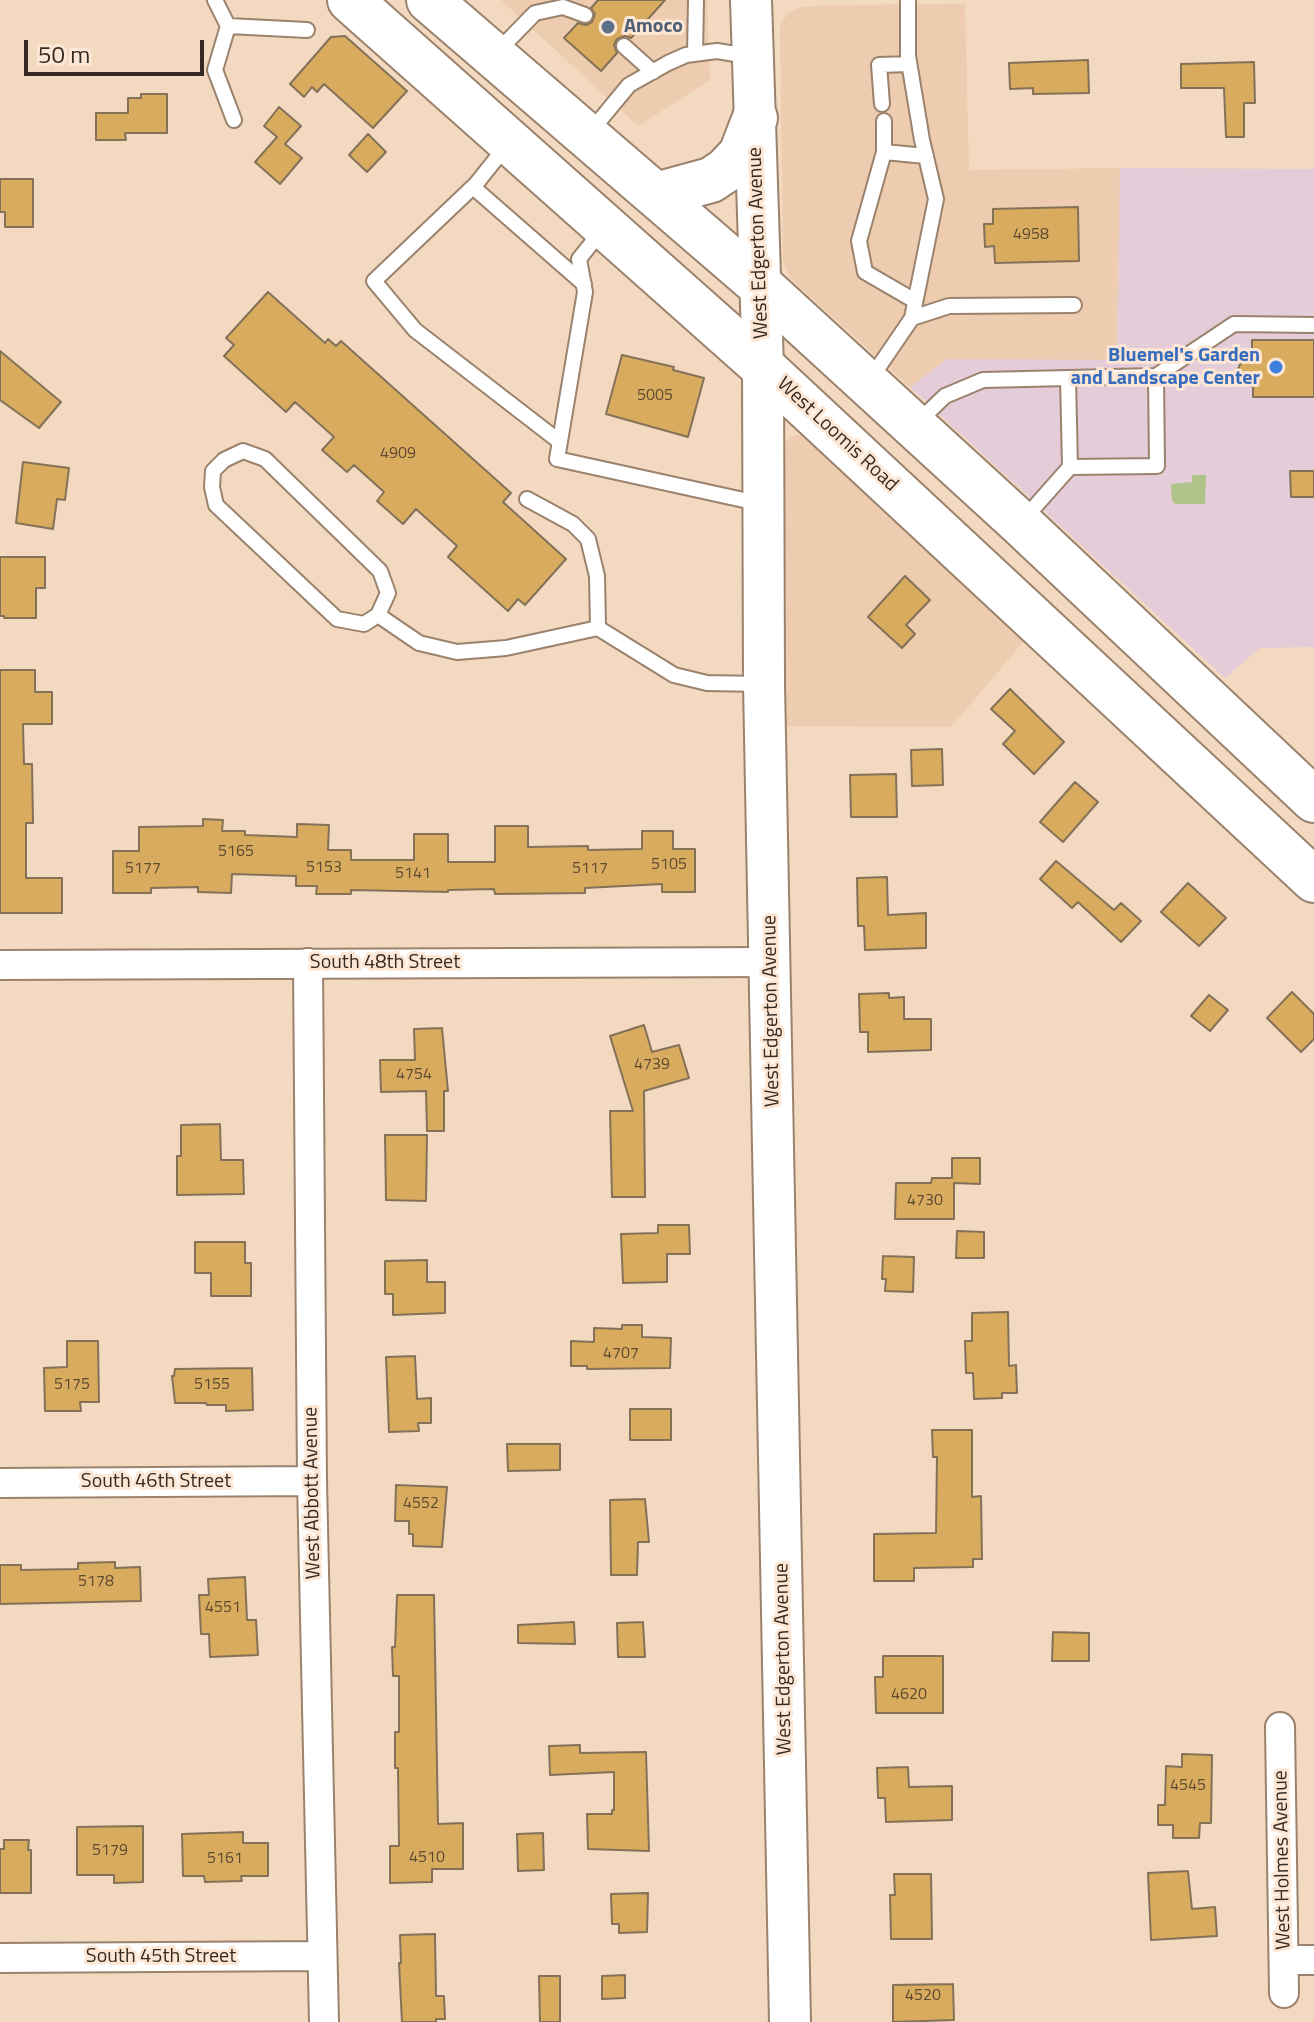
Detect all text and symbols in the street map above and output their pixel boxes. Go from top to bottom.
place label: Amoco [624,15,683,39]
marker: Amoco [599,18,617,36]
scale bar [28,24,208,74]
text: 50 m [38,36,90,72]
street label: West Edgerton Avenue [744,147,774,339]
house number: 4958 [1013,225,1049,245]
place label: Bluemel's Garden and Landscape Center [1071,344,1260,391]
marker: Bluemel's Garden and Landscape Center [1267,358,1285,376]
street label: West Loomis Road [771,373,903,497]
house number: 5005 [637,386,673,406]
house number: 4909 [380,444,416,464]
house number: 5165 [218,842,254,862]
house number: 5105 [651,855,687,875]
house number: 5153 [306,858,342,878]
house number: 5177 [125,859,161,879]
house number: 5117 [572,859,608,879]
house number: 5141 [395,864,431,884]
street label: West Edgerton Avenue [758,915,786,1107]
street label: South 48th Street [310,951,460,975]
house number: 4739 [634,1055,670,1075]
house number: 4754 [396,1065,432,1085]
house number: 4730 [907,1191,943,1211]
house number: 4707 [603,1344,639,1364]
house number: 5175 [54,1375,90,1395]
house number: 5155 [194,1375,230,1395]
street label: West Abbott Avenue [299,1407,327,1579]
street label: South 46th Street [81,1470,231,1494]
house number: 4552 [403,1494,439,1514]
street label: West Edgerton Avenue [770,1563,798,1755]
house number: 5178 [78,1572,114,1592]
house number: 4551 [205,1598,241,1618]
house number: 4620 [891,1685,927,1705]
street label: West Holmes Avenue [1269,1770,1297,1950]
house number: 4545 [1170,1776,1206,1796]
house number: 5179 [92,1841,128,1861]
house number: 4510 [409,1848,445,1868]
house number: 5161 [207,1849,243,1869]
street label: South 45th Street [86,1945,236,1969]
house number: 4520 [905,1986,941,2006]

